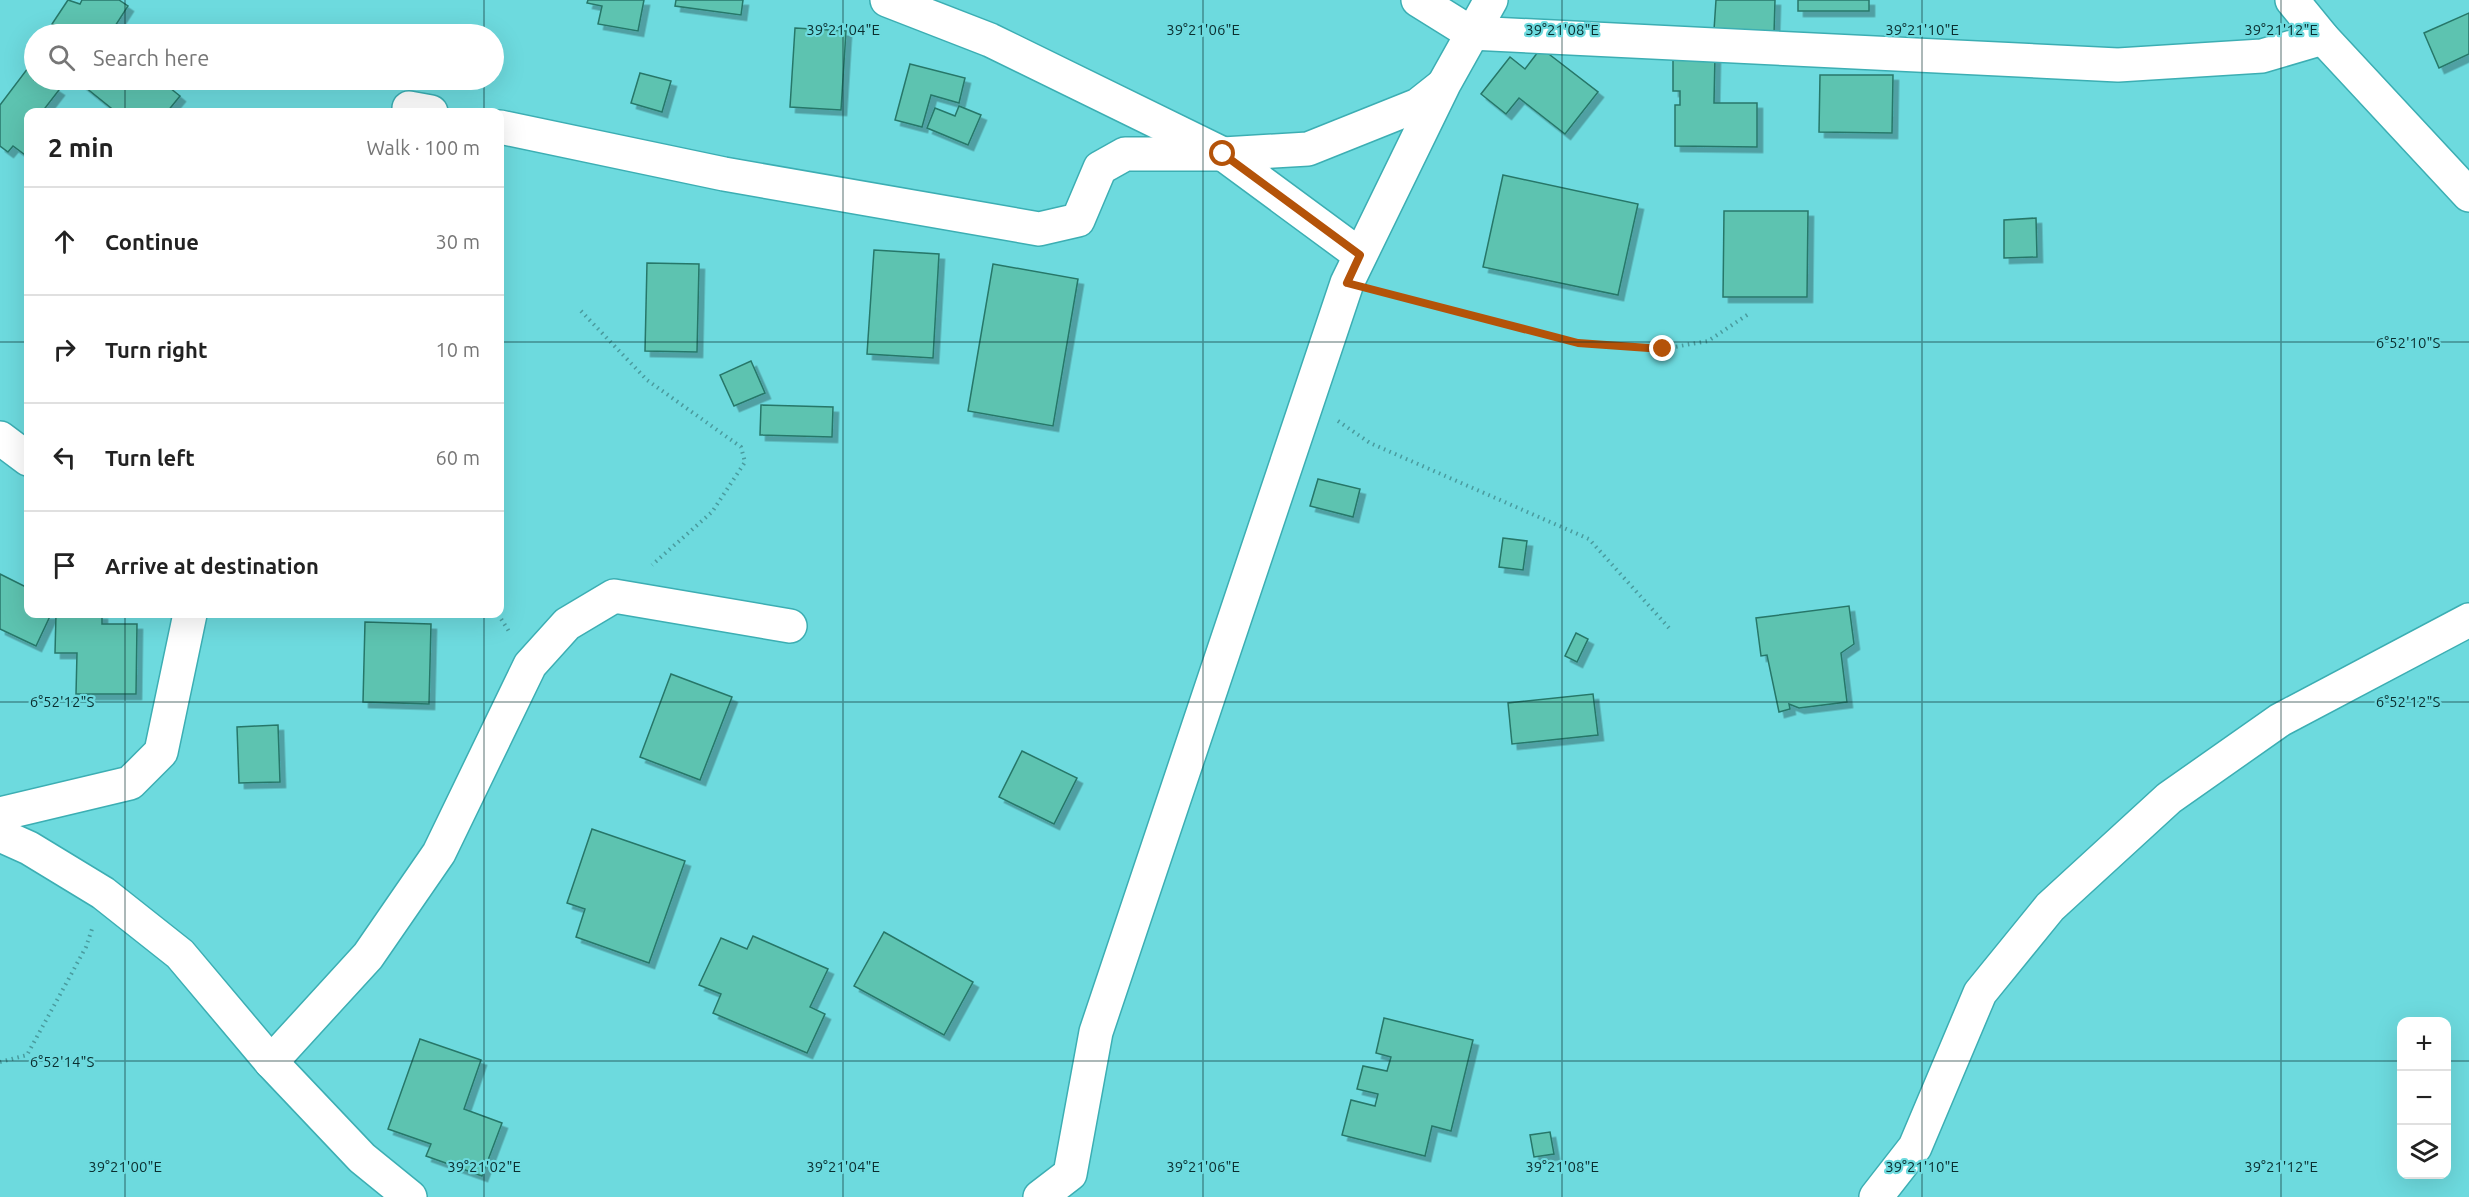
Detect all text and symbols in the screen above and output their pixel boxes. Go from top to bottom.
text: 39°21'04"E [806,21,880,38]
text: 39°21'06"E [1166,21,1240,38]
text: 39°21'08"E [1525,21,1599,38]
text: 39°21'10"E [1885,21,1959,38]
text: 39°21'12"E [2244,21,2318,38]
search box [24,24,504,90]
icon: search [45,41,78,74]
text: Search here [93,45,209,70]
text: 2 min [48,133,114,162]
text: Walk · 100 m [367,136,480,159]
route start [1209,140,1235,166]
icon: ahead [48,225,81,258]
text: Continue [105,229,199,254]
text: 30 m [436,230,480,253]
icon: right [48,333,81,366]
text: 6°52'10"S [2376,334,2440,351]
route end [1649,335,1675,361]
text: Turn right [105,337,207,362]
text: 10 m [436,338,480,361]
icon: left [48,441,81,474]
text: Turn left [105,445,195,470]
text: 60 m [436,446,480,469]
icon: arrive [48,549,81,582]
text: Arrive at destination [105,553,319,578]
text: 6°52'12"S [30,693,94,710]
text: 6°52'12"S [2376,693,2440,710]
map controls [2397,1017,2451,1179]
button: + [2397,1017,2451,1071]
text: 6°52'14"S [30,1053,94,1070]
button: − [2397,1071,2451,1125]
button: layers [2397,1125,2451,1179]
text: 39°21'00"E [88,1158,162,1175]
text: 39°21'02"E [447,1158,521,1175]
text: 39°21'04"E [806,1158,880,1175]
text: 39°21'06"E [1166,1158,1240,1175]
text: 39°21'08"E [1525,1158,1599,1175]
text: 39°21'10"E [1885,1158,1959,1175]
text: 39°21'12"E [2244,1158,2318,1175]

